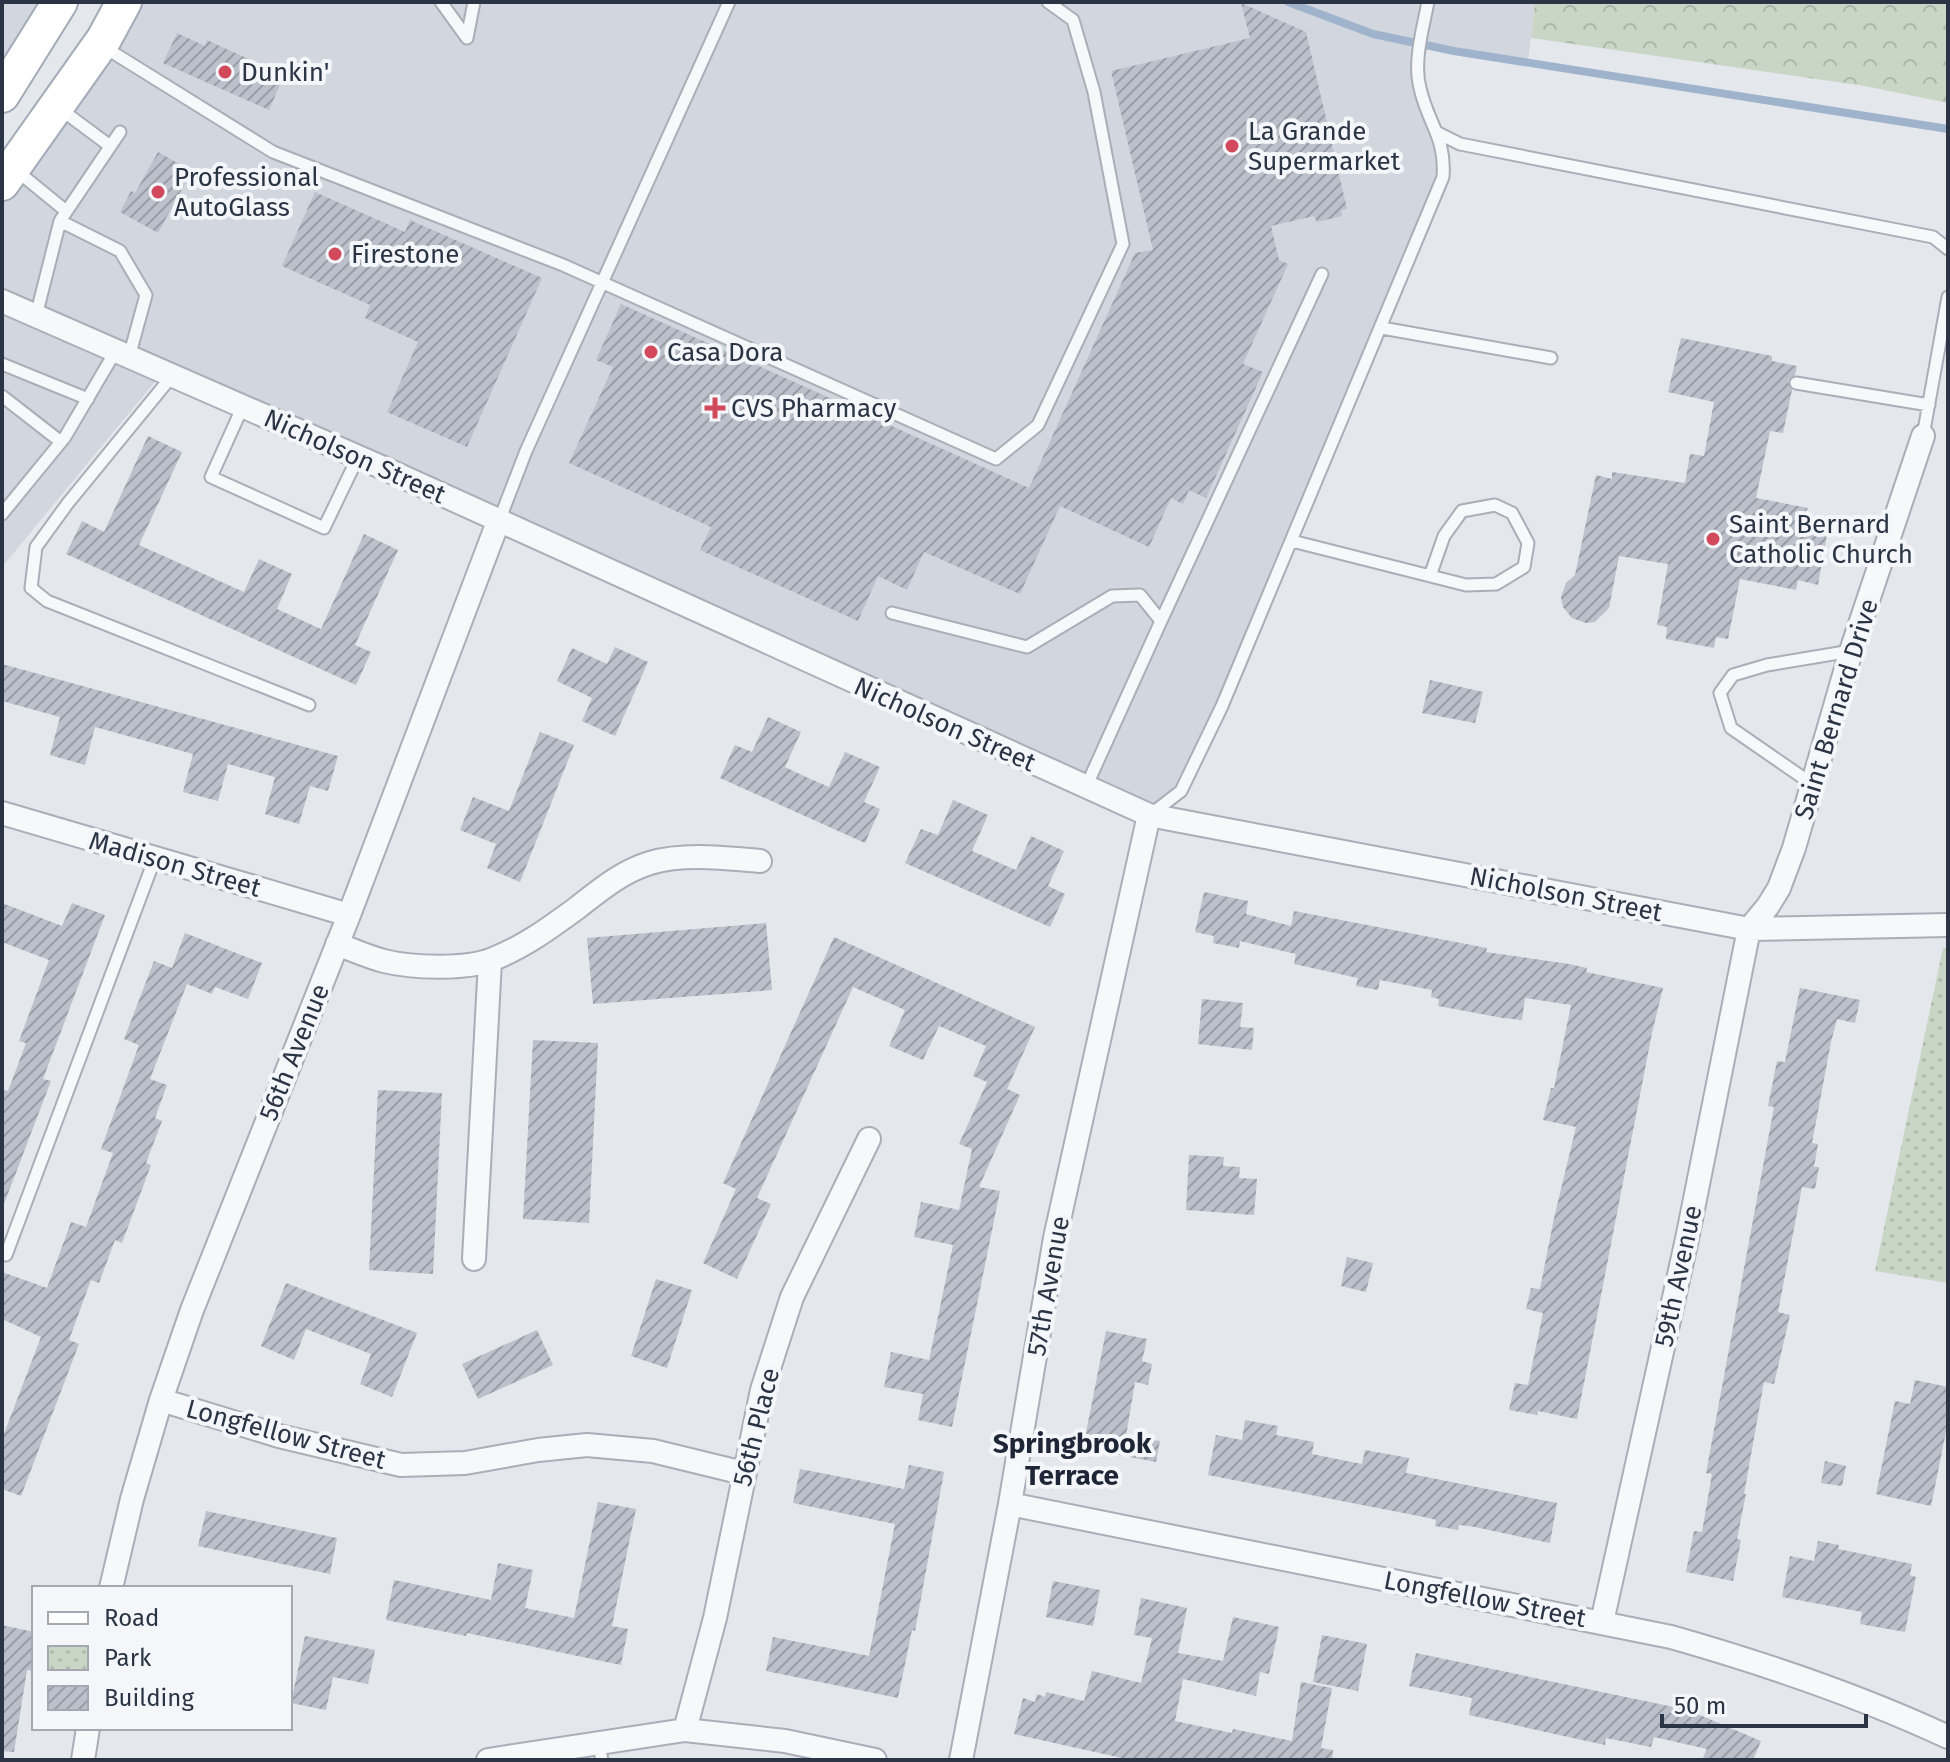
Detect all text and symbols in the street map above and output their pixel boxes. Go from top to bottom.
place label: Dunkin' [241,57,329,88]
marker: Dunkin' [216,63,234,81]
place label: La Grande Supermarket [1248,116,1401,177]
marker: La Grande Supermarket [1223,137,1241,155]
place label: Professional AutoGlass [174,162,319,223]
marker: Professional AutoGlass [149,183,167,201]
place label: Firestone [351,239,459,270]
marker: Firestone [326,245,344,263]
place label: Casa Dora [667,337,783,368]
marker: Casa Dora [642,343,660,361]
place label: CVS Pharmacy [731,393,897,424]
marker: CVS Pharmacy [706,399,724,417]
street label: Nicholson Street [259,403,451,511]
place label: Saint Bernard Catholic Church [1729,509,1913,570]
marker: Saint Bernard Catholic Church [1704,530,1722,548]
street label: Saint Bernard Drive [1788,595,1885,823]
street label: Nicholson Street [849,671,1041,779]
street label: Madison Street [85,825,265,904]
street label: Nicholson Street [1467,861,1665,928]
street label: 56th Avenue [253,979,336,1125]
street label: 59th Avenue [1648,1202,1709,1350]
street label: 57th Avenue [1021,1214,1076,1359]
street label: 56th Place [727,1365,786,1490]
street label: Longfellow Street [183,1393,390,1476]
district label: Springbrook Terrace [993,1427,1152,1492]
street label: Longfellow Street [1381,1565,1589,1634]
legend [32,1586,292,1730]
text: Road [104,1604,159,1632]
text: Park [104,1644,152,1672]
scale bar [1662,1678,1866,1728]
text: Building [104,1684,194,1712]
text: 50 m [1674,1692,1726,1720]

